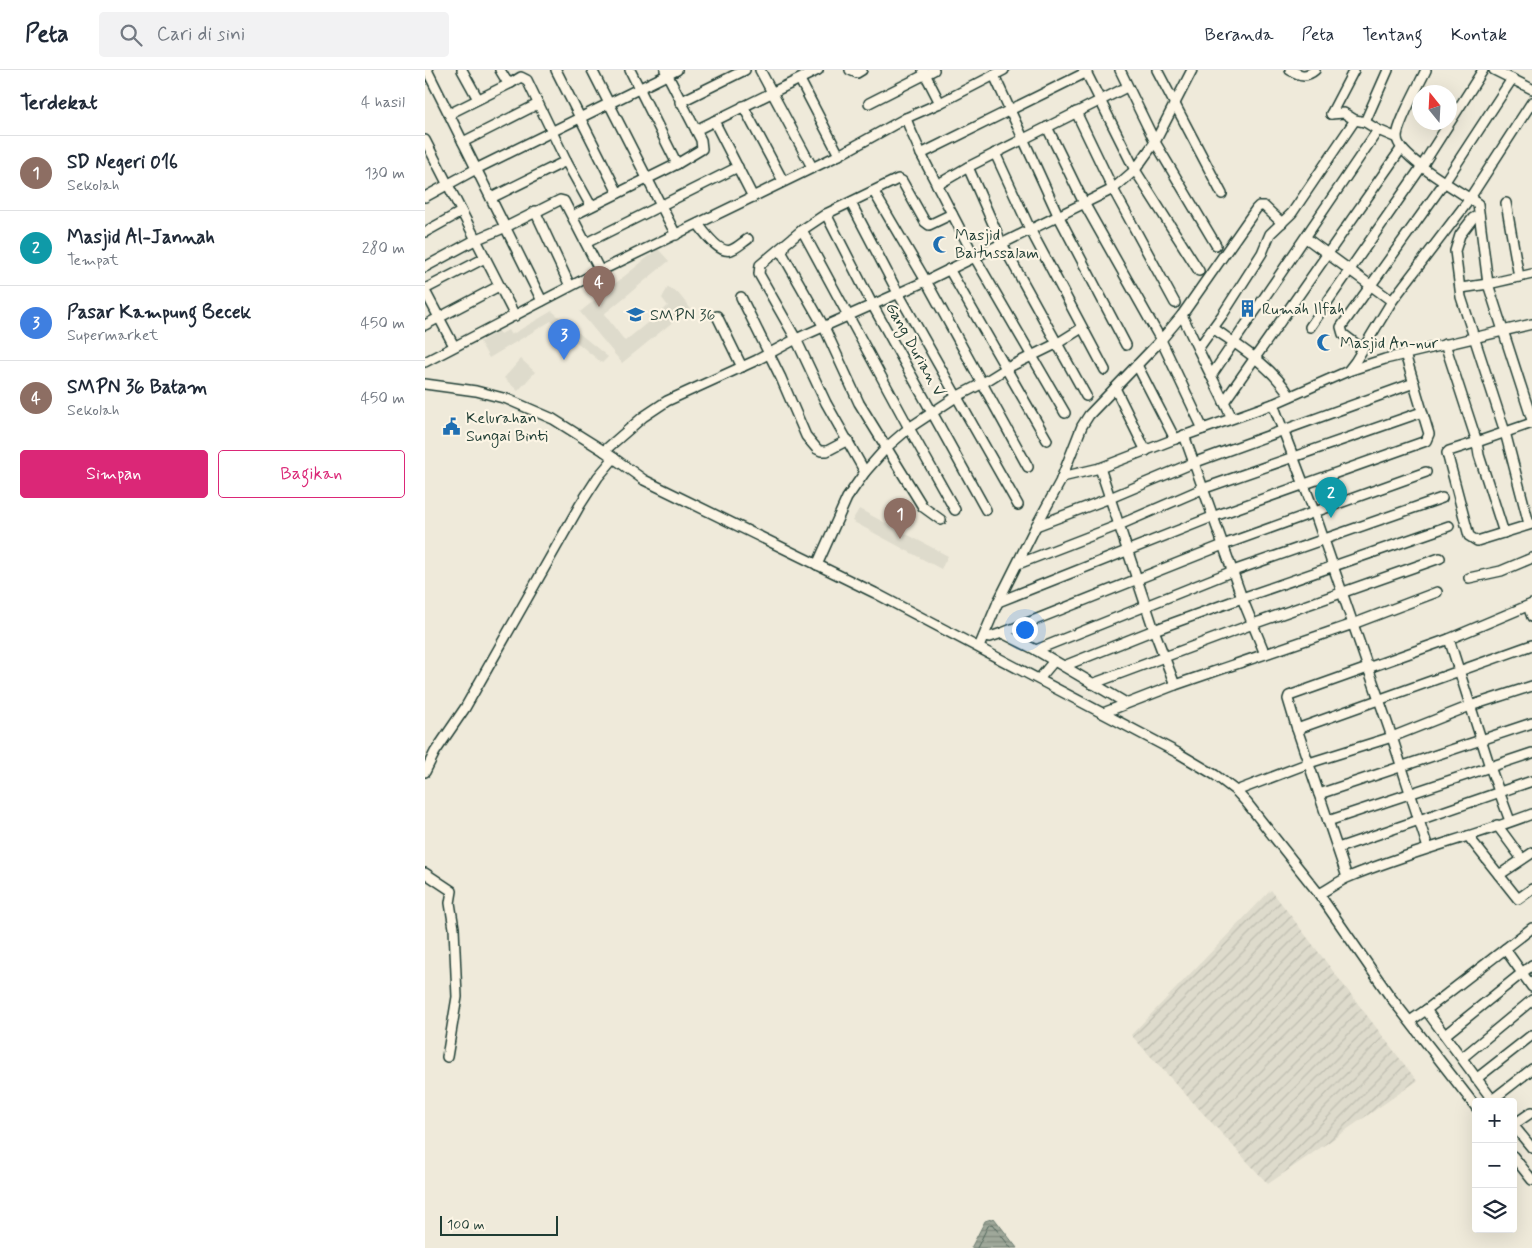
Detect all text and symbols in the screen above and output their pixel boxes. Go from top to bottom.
search box [99,12,449,57]
text: Peta [25,19,69,50]
icon: search [117,21,145,49]
text: Cari di sini [157,22,245,47]
text: Beranda [1204,23,1273,47]
text: Peta [1301,23,1334,47]
text: Tentang [1362,23,1423,47]
text: Kontak [1451,23,1507,47]
north arrow [1412,85,1457,130]
text: Terdekat [20,89,98,117]
text: 4 hasil [361,92,405,113]
text: SD Negeri 016 [67,150,178,175]
text: 1 [32,163,40,184]
text: 130 m [364,163,405,184]
text: Sekolah [67,175,120,196]
text: Masjid Al-Jannah [67,225,215,250]
place label: Masjid Baitussalam [955,225,1039,264]
mosque icon: Masjid Baitussalam [931,234,951,254]
text: 2 [32,238,40,259]
text: 280 m [362,238,405,259]
text: Tempat [67,250,119,271]
pin: 4 [583,266,615,307]
street label: Gang Durian V [879,299,950,402]
building icon: Rumah Ilfah [1238,299,1258,319]
place label: Rumah Ilfah [1262,299,1345,320]
text: Pasar Kampung Becek [67,300,251,325]
school or university icon: SMPN 36 [626,305,646,325]
place label: SMPN 36 [650,305,715,326]
text: 3 [32,313,40,334]
text: 450 m [360,313,405,334]
pin: 3 [548,319,580,360]
text: Supermarket [67,325,158,346]
mosque icon: Masjid An-nur [1316,333,1336,353]
place label: Masjid An-nur [1340,333,1439,354]
text: SMPN 36 Batam [67,375,207,400]
text: 4 [31,388,41,409]
text: 450 m [360,388,405,409]
text: Sekolah [67,400,120,421]
place label: Kelurahan Sungai Binti [466,408,548,448]
public building icon: Kelurahan Sungai Binti [442,417,462,437]
button: Simpan [20,450,208,498]
button: Bagikan [218,450,405,498]
pin: 2 [1315,477,1347,518]
pin: 1 [884,498,916,539]
your location [1012,617,1038,643]
map controls [1472,1098,1517,1233]
button: + [1472,1098,1517,1143]
button: − [1472,1143,1517,1188]
button: layers [1472,1188,1517,1233]
scale bar [440,1213,557,1236]
text: 100 m [447,1216,485,1234]

